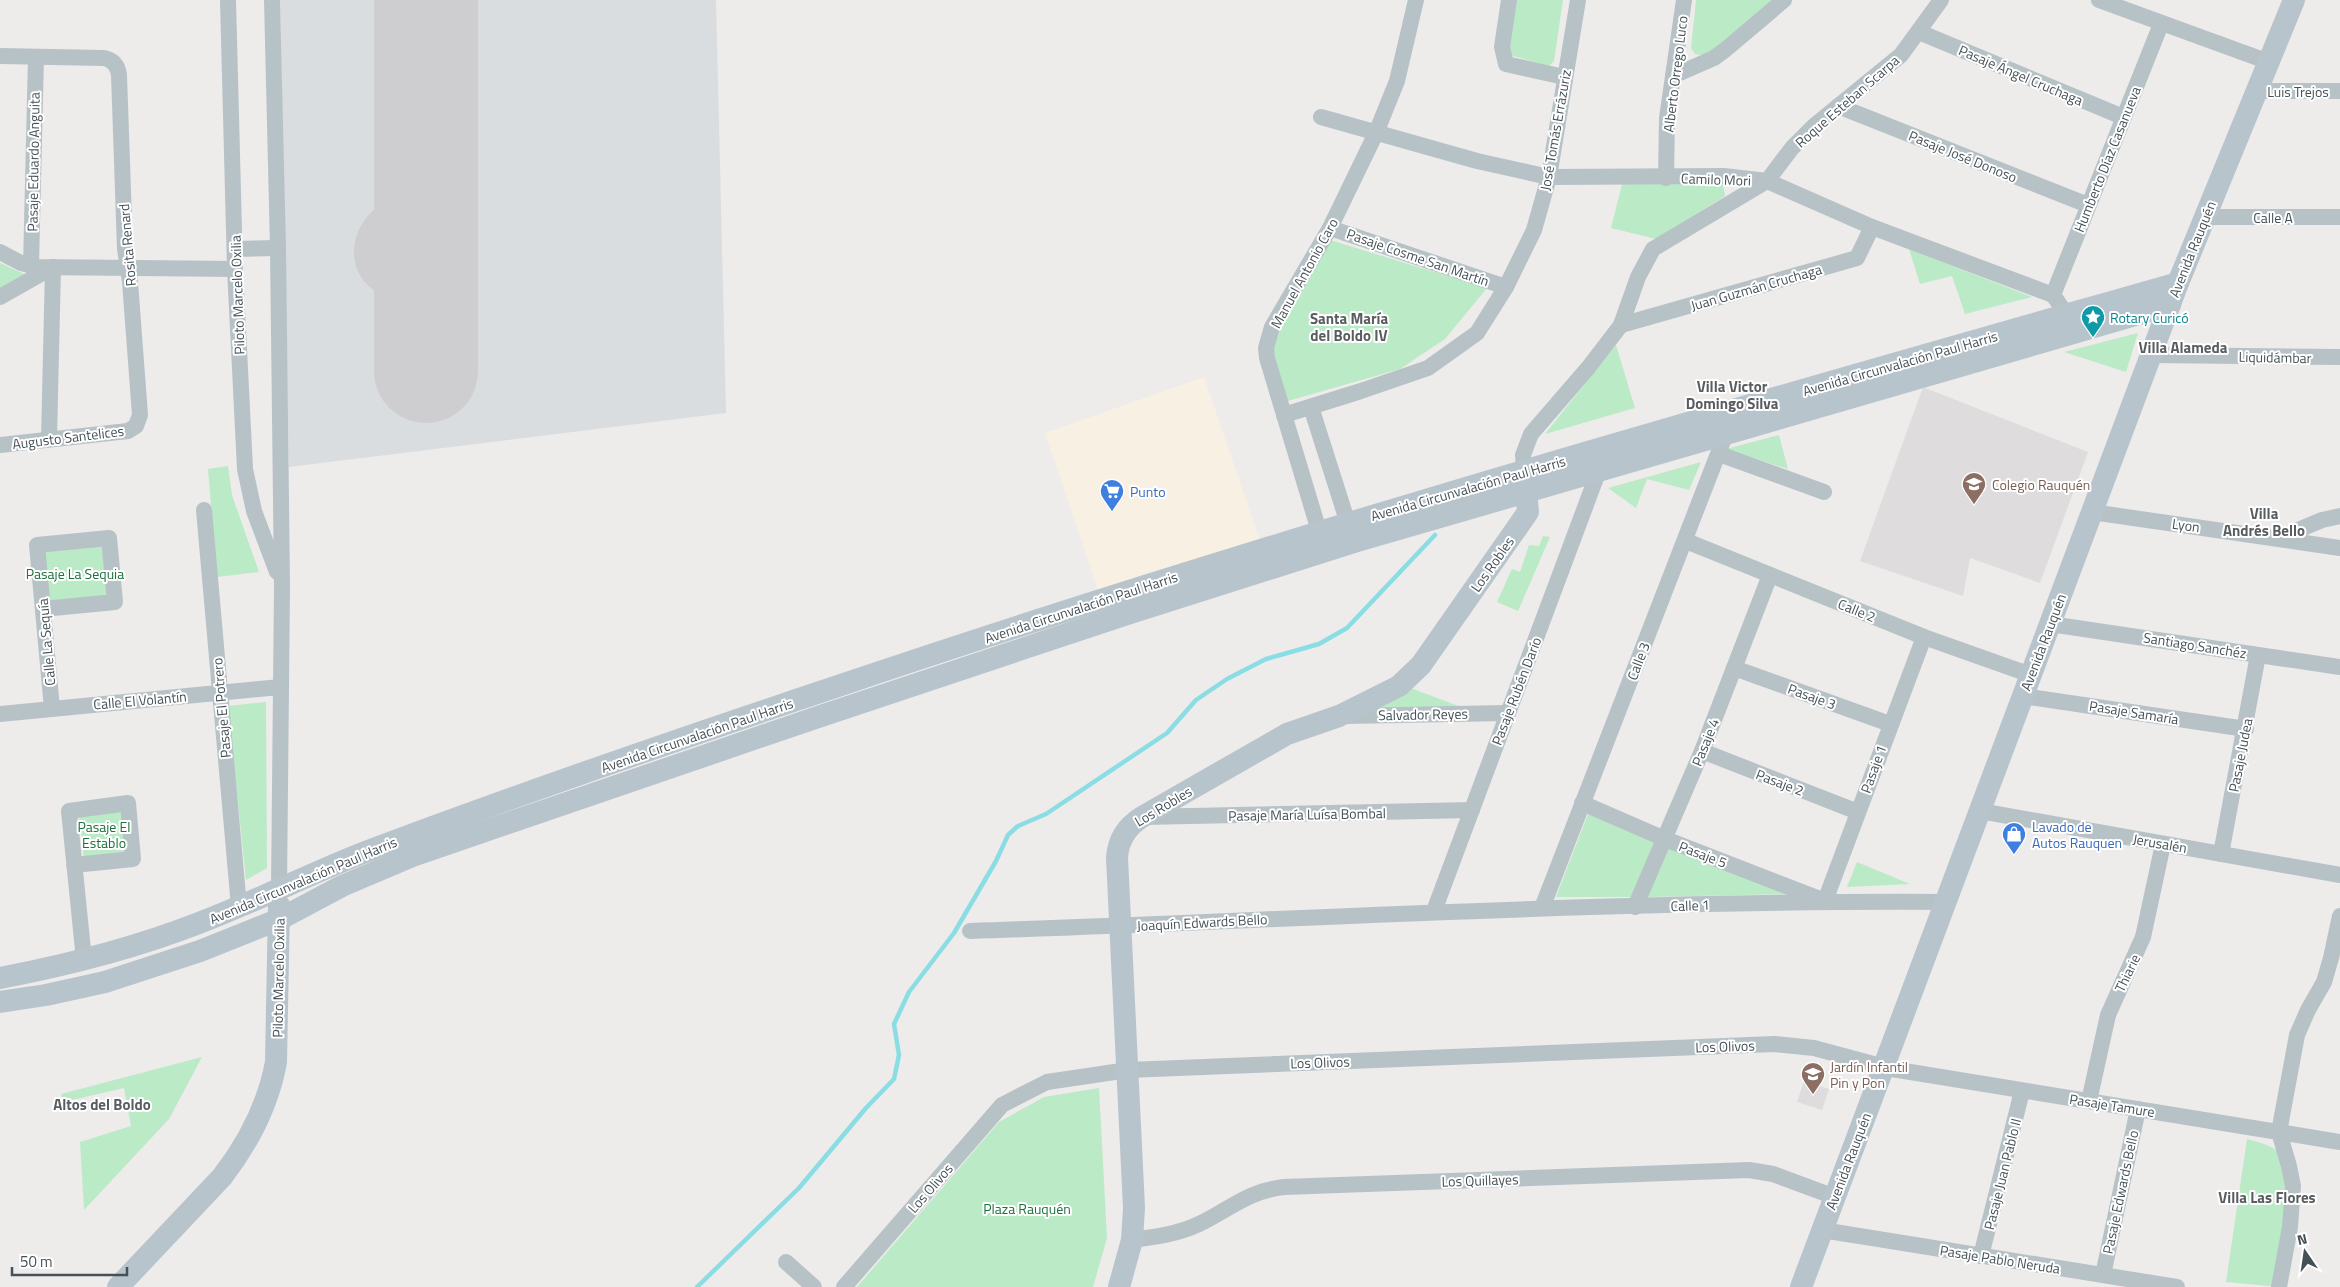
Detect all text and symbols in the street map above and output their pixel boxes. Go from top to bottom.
street label: Alberto Orrego Luco [1657,15,1693,133]
street label: Pasaje Ángel Cruchaga [1956,39,2086,111]
street label: Roque Esteban Scarpa [1790,50,1904,152]
street label: José Tomás Errázuriz [1534,68,1576,192]
street label: Luis Trejos [2267,81,2329,102]
street label: Humberto Díaz Casanueva [2068,83,2146,235]
street label: Pasaje Eduardo Anguita [21,92,45,232]
street label: Pasaje José Donoso [1906,125,2020,187]
street label: Camilo Mori [1681,167,1751,191]
street label: Avenida Rauquén [2163,198,2221,300]
street label: Rosita Renard [113,203,141,287]
street label: Calle A [2253,207,2293,228]
street label: Manuel Antonio Caro [1265,214,1343,332]
street label: Pasaje Cosme San Martín [1344,223,1492,291]
street label: Piloto Marcelo Oxilia [224,235,250,355]
street label: Juan Guzmán Cruchaga [1688,258,1824,316]
place icon: Rotary Curicó [2080,304,2106,338]
district label: Santa María del Boldo IV [1310,307,1388,347]
place label: Rotary Curicó [2110,307,2189,328]
street label: Avenida Circunvalación Paul Harris [1800,325,2000,401]
district label: Villa Alameda [2139,336,2228,359]
street label: Liquidámbar [2238,346,2312,368]
district label: Villa Victor Domingo Silva [1686,375,1779,415]
street label: Augusto Santelices [11,420,125,454]
street label: Avenida Circunvalación Paul Harris [1368,450,1568,526]
school or university icon: Colegio Rauquén [1961,471,1987,505]
place label: Colegio Rauquén [1992,474,2090,495]
supermarket icon: Punto [1099,478,1125,512]
place label: Punto [1130,481,1166,502]
district label: Villa Andrés Bello [2223,502,2305,542]
street label: Lyon [2171,513,2201,537]
street label: Los Robles [1465,532,1519,596]
park label: Pasaje La Sequia [26,563,124,584]
street label: Avenida Circunvalación Paul Harris [982,566,1180,648]
street label: Avenida Rauquén [2015,590,2071,694]
street label: Calle 2 [1835,593,1879,627]
street label: Calle La Sequía [32,597,60,687]
street label: Santiago Sanchéz [2142,627,2248,663]
street label: Pasaje Rubén Darío [1486,634,1546,748]
street label: Calle 3 [1621,639,1655,683]
street label: Pasaje El Potrero [206,657,236,759]
street label: Pasaje 3 [1785,678,1839,714]
street label: Calle El Volantín [92,685,188,715]
street label: Avenida Circunvalación Paul Harris [598,692,796,778]
street label: Pasaje Samaría [2088,695,2180,729]
street label: Salvador Reyes [1378,703,1468,725]
street label: Pasaje 4 [1686,715,1724,769]
street label: Pasaje Judea [2223,716,2257,794]
street label: Pasaje 1 [1855,742,1891,796]
street label: Pasaje 2 [1753,763,1807,801]
street label: Los Robles [1130,781,1196,831]
street label: Pasaje María Luísa Bombal [1228,802,1386,826]
park label: Pasaje El Establo [78,816,130,853]
place label: Lavado de Autos Rauquen [2032,816,2122,853]
shop icon: Lavado de Autos Rauquen [2001,821,2027,855]
street label: Jerusalén [2131,828,2189,858]
street label: Avenida Circunvalación Paul Harris [206,831,400,929]
street label: Pasaje 5 [1676,835,1730,873]
street label: Calle 1 [1670,894,1710,916]
street label: Joaquín Edwards Bello [1136,908,1268,936]
street label: Piloto Marcelo Oxilia [266,918,290,1038]
street label: Thiarie [2109,950,2145,996]
street label: Los Olivos [1695,1034,1755,1058]
street label: Los Olivos [1290,1050,1350,1074]
place label: Jardín Infantil Pin y Pon [1830,1056,1908,1093]
school or university icon: Jardín Infantil Pin y Pon [1800,1061,1826,1095]
street label: Pasaje Tamure [2068,1088,2156,1122]
district label: Altos del Boldo [53,1093,151,1116]
street label: Avenida Rauquén [1820,1109,1876,1213]
street label: Pasaje Juan Pablo II [1978,1116,2026,1232]
street label: Pasaje Edwards Bello [2097,1128,2143,1256]
street label: Los Olivos [903,1159,957,1217]
street label: Los Quillayes [1441,1168,1519,1192]
district label: Villa Las Flores [2218,1186,2316,1209]
park label: Plaza Rauquén [983,1198,1071,1219]
north arrow [2280,1227,2330,1277]
text: N [2295,1228,2309,1250]
street label: Pasaje Pablo Neruda [1938,1239,2062,1279]
scale bar [12,1244,128,1276]
text: 50 m [20,1250,53,1273]

